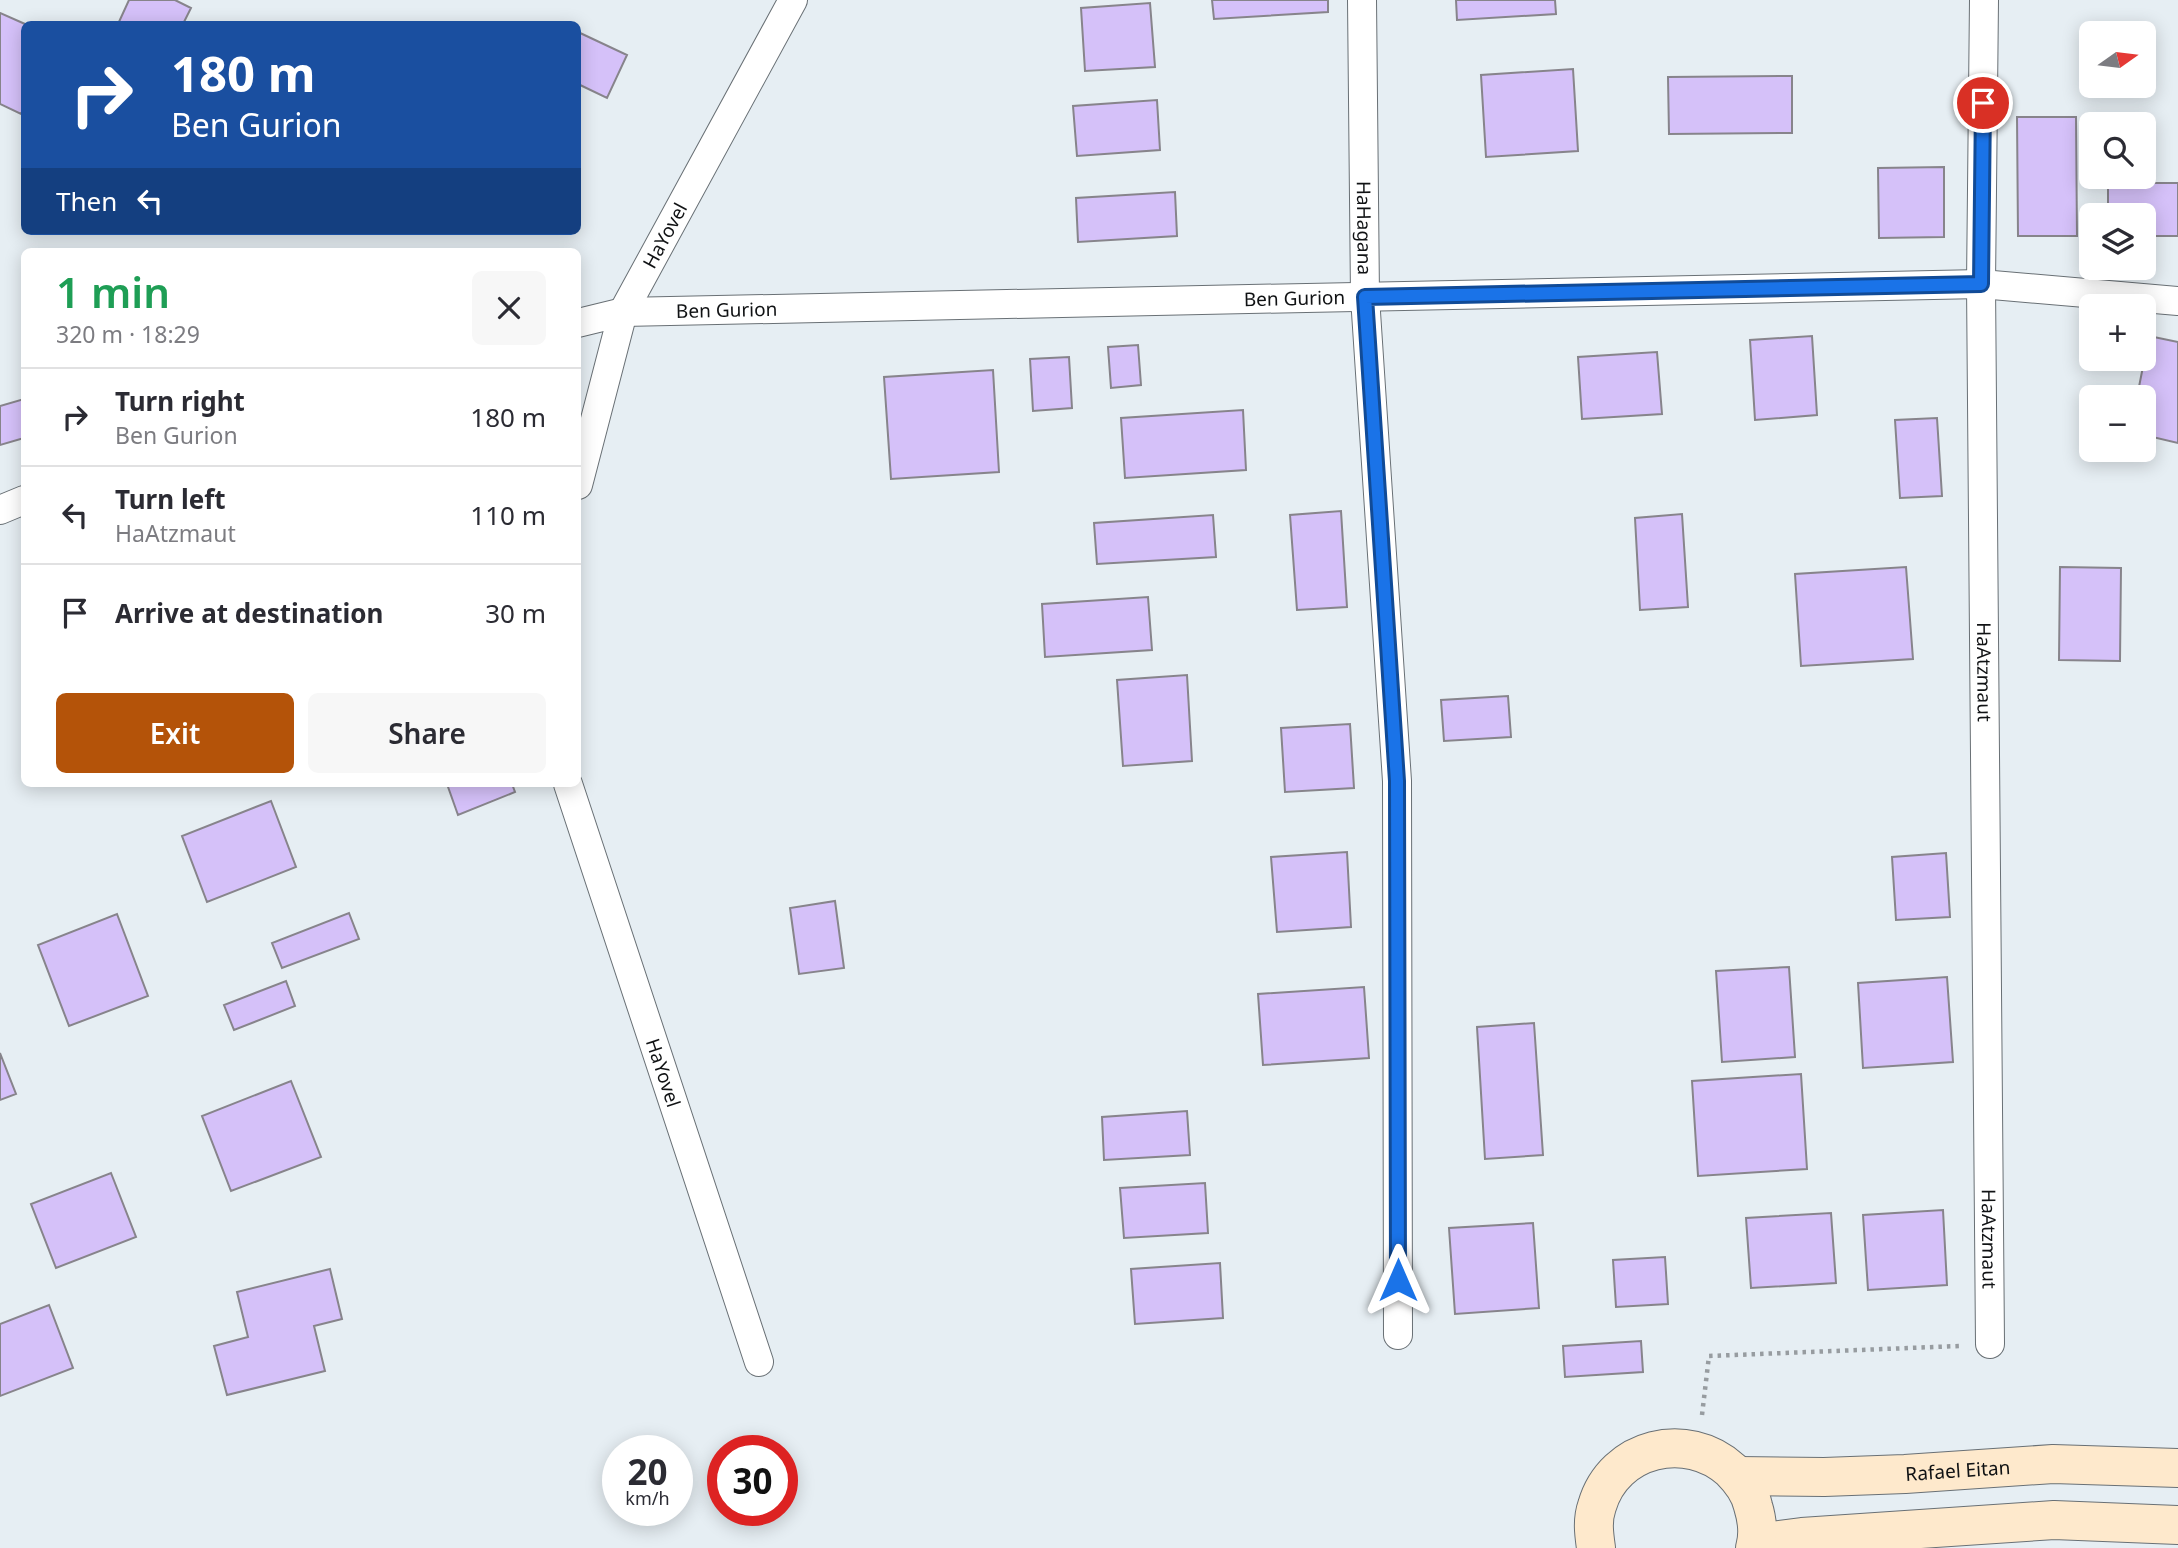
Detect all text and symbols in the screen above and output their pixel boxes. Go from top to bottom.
north arrow [2079,21,2156,98]
map controls [2079,21,2156,462]
text: 180 m [171,40,316,106]
icon: right [56,49,147,140]
pin [1953,73,2013,133]
icon: arrive [1964,84,2002,122]
text: Ben Gurion [171,103,342,146]
button: search [2079,112,2156,189]
street label: HaHagana [1351,181,1378,275]
icon: left [131,182,169,220]
text: Then [56,183,117,219]
street label: HaYovel [636,198,693,273]
button: layers [2079,203,2156,280]
text: 1 min [56,263,170,320]
button: close [472,271,546,345]
street label: Ben Gurion [1244,284,1345,312]
button: + [2079,294,2156,371]
street label: Ben Gurion [676,296,778,324]
text: 320 m · 18:29 [56,318,200,350]
text: Turn right [115,383,245,419]
button: − [2079,385,2156,462]
icon: right [56,398,94,436]
text: 180 m [470,399,546,435]
text: Ben Gurion [115,419,238,451]
text: Turn left [115,481,226,517]
icon: left [56,496,94,534]
text: 110 m [470,497,546,533]
text: HaAtzmaut [115,517,236,549]
icon: arrive [56,594,94,632]
text: Arrive at destination [115,595,384,631]
text: 30 m [485,595,546,631]
street label: HaAtzmaut [1971,622,1998,722]
button: Exit [56,693,294,773]
button: Share [308,693,546,773]
street label: HaYovel [640,1035,687,1110]
street label: HaAtzmaut [1976,1189,2003,1289]
position arrow [1361,1243,1435,1317]
speed limit sign: 30 [707,1435,798,1526]
text: 20 [627,1448,668,1495]
street label: Rafael Eitan [1905,1454,2011,1487]
text: km/h [625,1486,670,1510]

